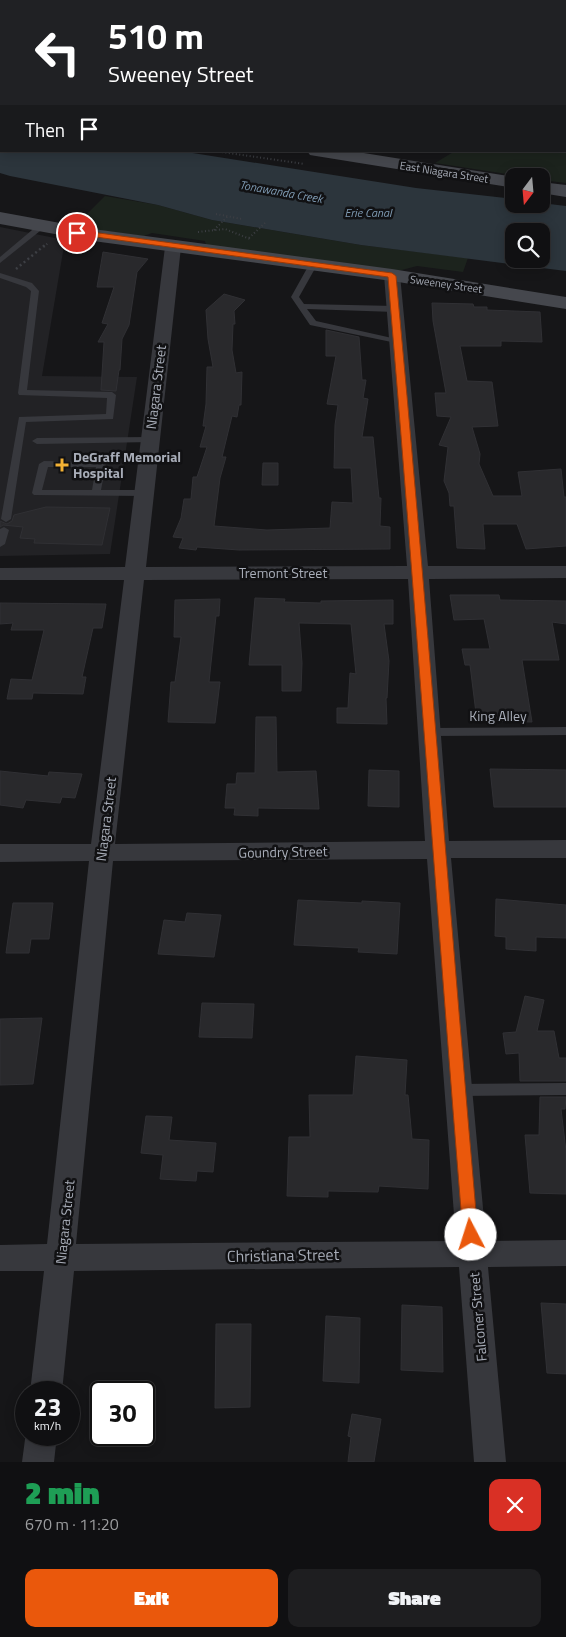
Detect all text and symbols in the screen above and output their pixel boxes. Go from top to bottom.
text: 510 m [108,9,204,63]
icon: left [25,20,90,85]
text: Sweeney Street [108,57,254,91]
text: Then [25,115,65,144]
icon: arrive [75,115,103,143]
street label: East Niagara Street [398,157,490,187]
north arrow [505,168,550,212]
map controls [505,168,550,268]
water label: Tonawanda Creek [238,175,326,208]
water label: Erie Canal [345,203,393,222]
pin [56,212,98,254]
icon: arrive [63,219,91,247]
button: search [505,223,550,268]
street label: Sweeney Street [409,271,483,297]
street label: Niagara Street [140,344,171,430]
place label: DeGraff Memorial Hospital [73,446,181,483]
marker: DeGraff Memorial Hospital [55,458,69,472]
street label: Tremont Street [239,562,327,583]
street label: King Alley [469,705,527,726]
street label: Niagara Street [90,776,121,862]
street label: Goundry Street [238,840,328,863]
street label: Niagara Street [50,1179,79,1265]
position arrow [444,1208,496,1260]
street label: Christiana Street [227,1242,340,1268]
street label: Falconer Street [463,1272,492,1362]
speed limit sign: 30 [90,1381,155,1446]
text: 23 [33,1388,62,1426]
text: km/h [34,1416,61,1435]
text: 2 min [25,1470,100,1516]
button: close [489,1479,541,1531]
text: 670 m · 11:20 [25,1512,119,1536]
button: Exit [25,1569,278,1627]
button: Share [288,1569,541,1627]

